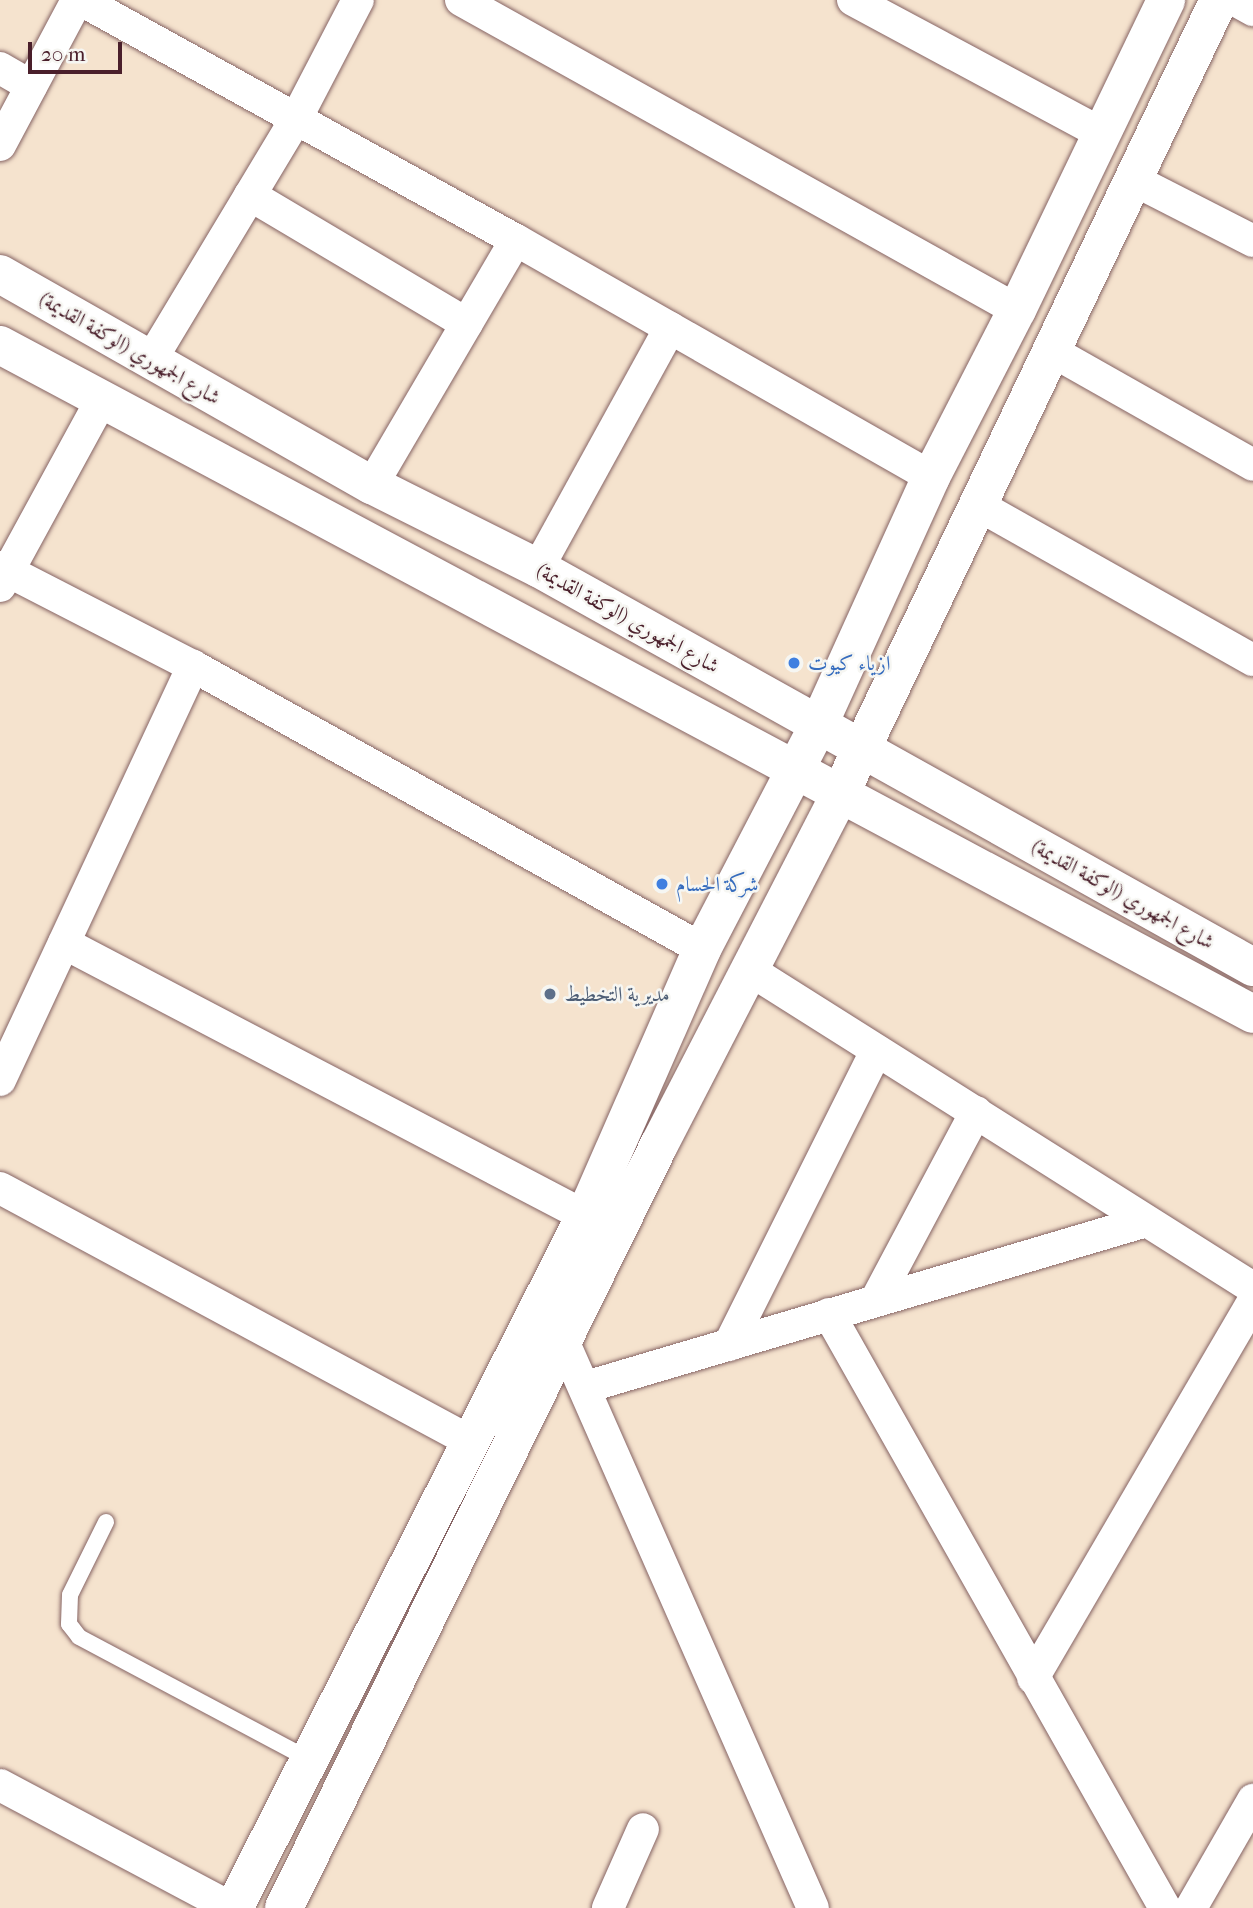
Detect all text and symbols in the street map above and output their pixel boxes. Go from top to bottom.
scale bar [32,28,126,72]
text: 20 m [41,42,85,66]
street label: شارع الجمهوري (الوكفة القديمة) [35,286,225,410]
street label: شارع الجمهوري (الوكفة القديمة) [532,557,724,679]
place label: ازياء كيوت [808,650,890,676]
marker: ازياء كيوت [786,655,802,671]
street label: شارع الجمهوري (الوكفة القديمة) [1027,833,1219,955]
place label: شركة الحسام [676,871,758,897]
marker: شركة الحسام [654,876,670,892]
place label: مديرية التخطيط [564,981,670,1007]
marker: مديرية التخطيط [542,986,558,1002]

